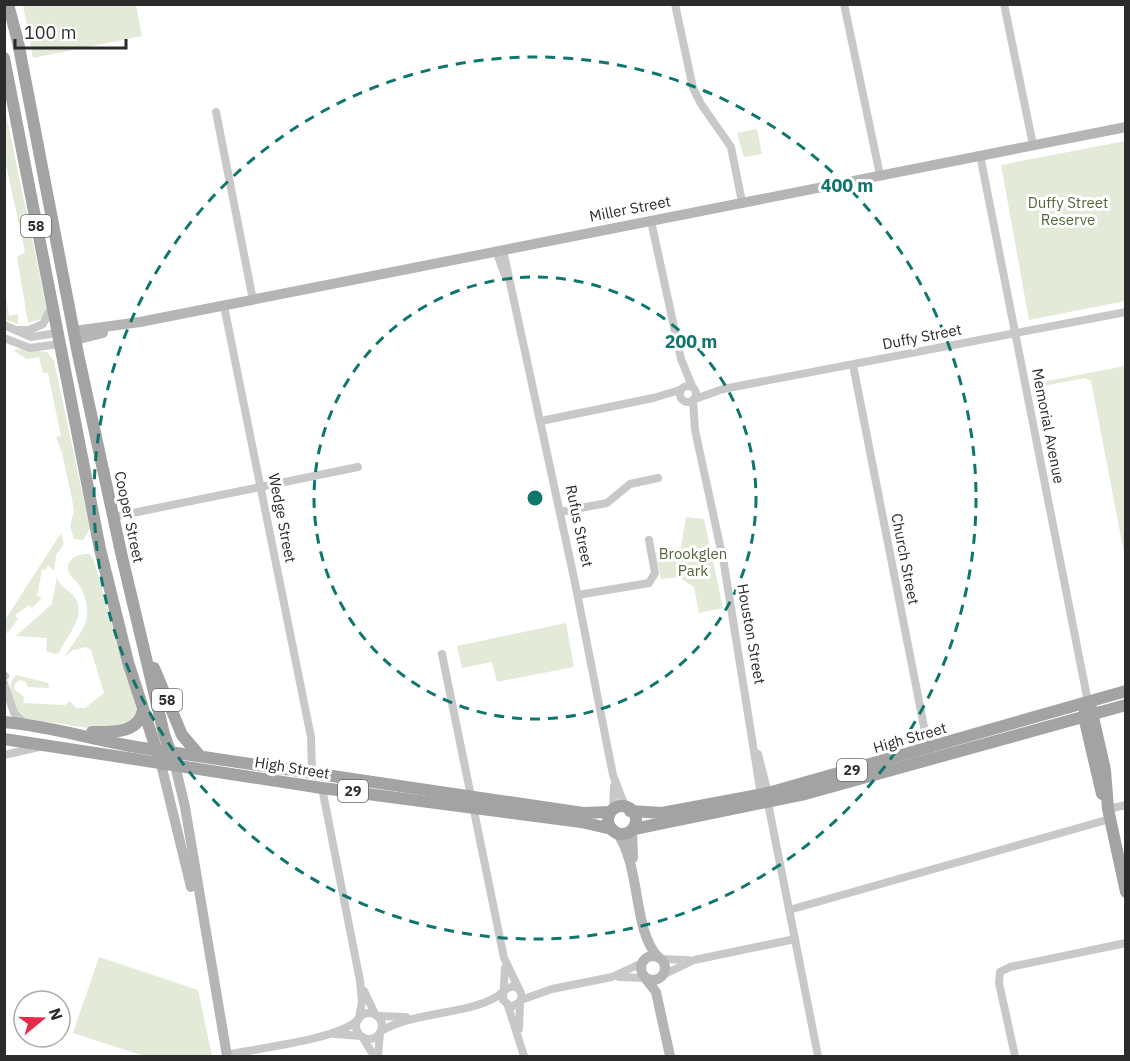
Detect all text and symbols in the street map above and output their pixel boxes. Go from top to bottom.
scale bar [15,12,126,50]
text: 100 m [24,21,76,44]
text: 400 m [821,174,873,197]
street label: Miller Street [588,191,672,226]
park label: Duffy Street Reserve [1028,193,1108,229]
road number: 58 [21,215,51,237]
street label: Duffy Street [881,319,963,354]
text: 200 m [665,330,717,353]
street label: Memorial Avenue [1028,367,1069,485]
street label: Cooper Street [111,469,148,564]
street label: Wedge Street [264,472,300,564]
street label: Rufus Street [562,483,597,569]
centre of rings [525,488,545,508]
street label: Church Street [887,512,924,606]
park label: Brookglen Park [659,544,727,580]
street label: Houston Street [733,582,770,686]
road number: 58 [152,689,182,711]
street label: High Street [871,718,949,757]
street label: High Street [253,752,331,783]
road number: 29 [837,759,867,781]
road number: 29 [338,780,368,802]
north arrow [12,989,72,1049]
text: N [45,1005,68,1023]

